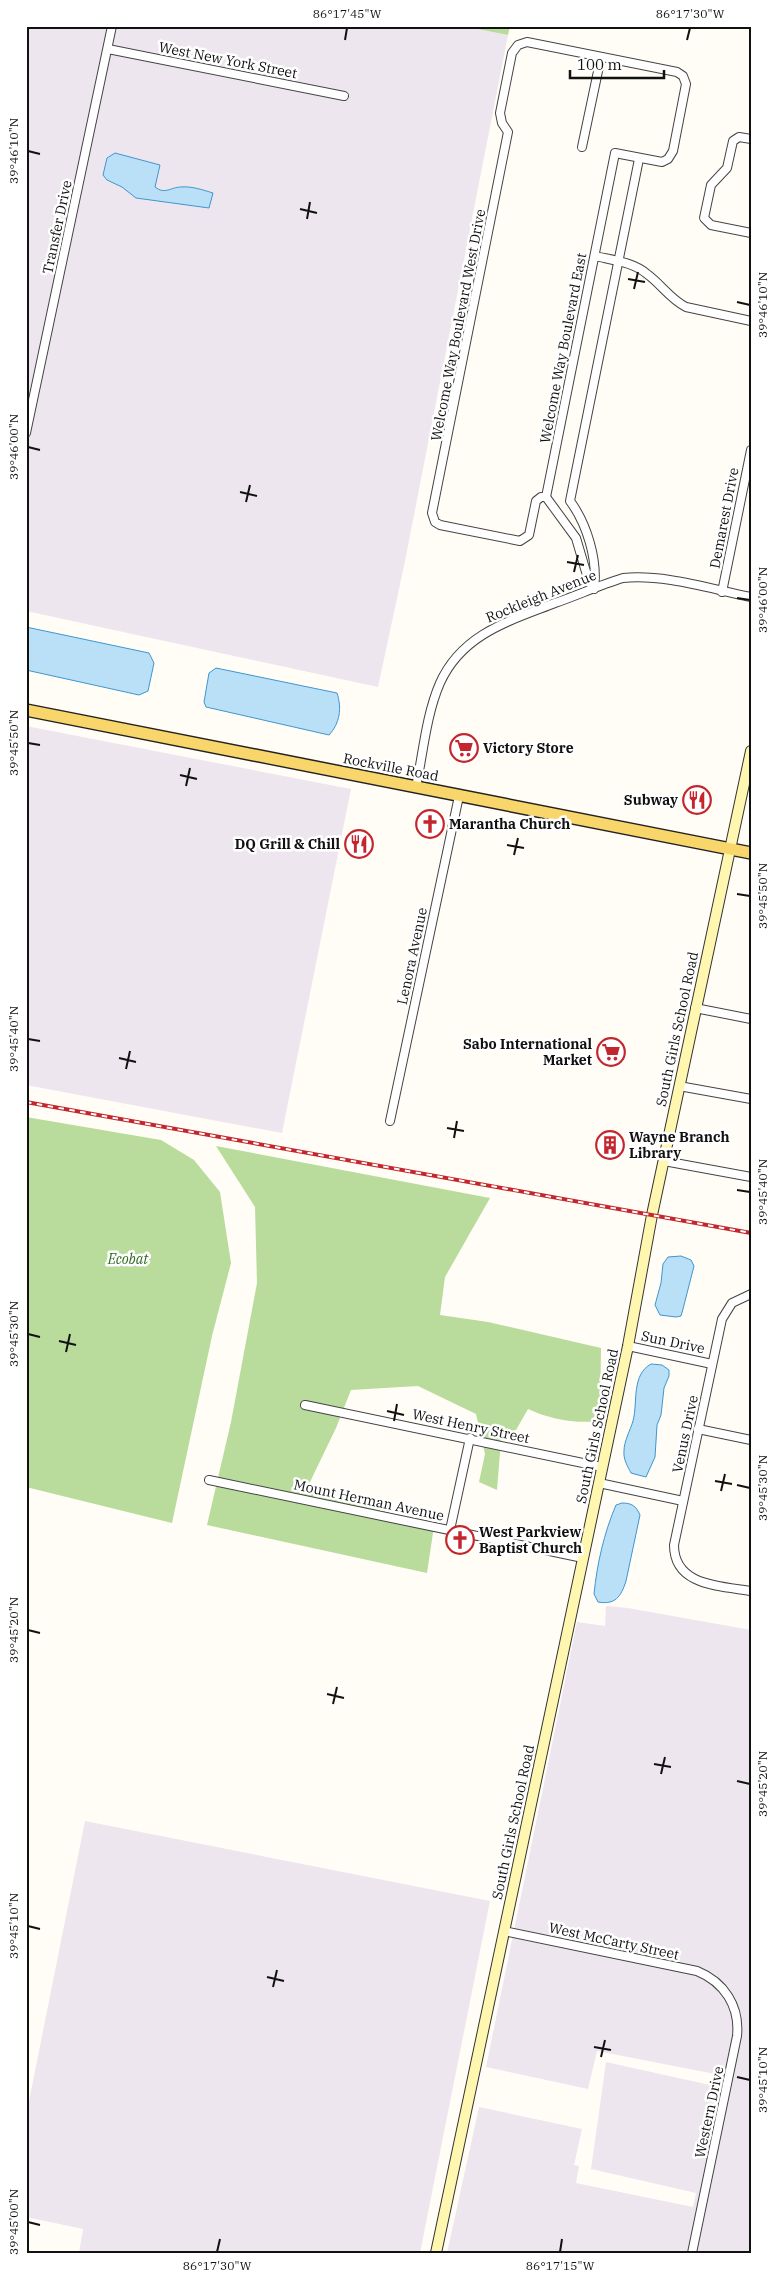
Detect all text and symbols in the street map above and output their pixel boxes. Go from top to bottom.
text: 86°17'45"W [313,6,382,21]
text: 86°17'30"W [656,6,725,21]
street label: West New York Street [157,38,299,82]
scale bar [570,48,663,80]
text: 100 m [577,55,622,74]
text: 39°46'10"N [6,118,21,184]
street label: Transfer Drive [38,178,76,276]
street label: Welcome Way Boulevard West Drive [427,208,489,442]
street label: Welcome Way Boulevard East [536,251,590,445]
text: 39°46'10"N [755,272,770,338]
text: 39°46'00"N [6,414,21,480]
street label: Demarest Drive [705,466,743,570]
street label: Rockleigh Avenue [483,566,599,626]
text: 39°46'00"N [755,567,770,633]
text: 39°45'50"N [6,710,21,776]
supermarket icon: Victory Store [449,733,479,763]
place label: Victory Store [483,739,574,757]
street label: Rockville Road [342,749,441,785]
restaurant icon: Subway [682,785,712,815]
place label: Subway [624,791,678,809]
church icon: Marantha Church [415,809,445,839]
place label: Marantha Church [449,815,570,833]
restaurant icon: DQ Grill & Chill [344,829,374,859]
place label: DQ Grill & Chill [235,835,340,853]
text: 39°45'50"N [755,863,770,929]
street label: Lenora Avenue [393,906,431,1006]
street label: South Girls School Road [652,950,702,1108]
text: 39°45'40"N [6,1006,21,1072]
place label: Sabo International Market [463,1035,592,1069]
supermarket icon: Sabo International Market [596,1037,626,1067]
place label: Wayne Branch Library [629,1128,730,1162]
building icon: Wayne Branch Library [595,1130,625,1160]
text: 39°45'40"N [755,1159,770,1225]
park label: Ecobat [107,1250,149,1268]
text: 39°45'30"N [6,1301,21,1367]
street label: Sun Drive [640,1326,706,1358]
street label: South Girls School Road [572,1347,622,1505]
street label: Venus Drive [668,1393,702,1475]
street label: West Henry Street [411,1405,531,1447]
text: 39°45'30"N [755,1455,770,1521]
street label: Mount Herman Avenue [292,1475,446,1525]
place label: West Parkview Baptist Church [479,1523,582,1557]
church icon: West Parkview Baptist Church [445,1525,475,1555]
text: 39°45'20"N [6,1597,21,1663]
street label: South Girls School Road [488,1743,538,1901]
text: 39°45'20"N [755,1751,770,1817]
text: 39°45'10"N [6,1893,21,1959]
street label: West McCarty Street [547,1918,681,1964]
text: 39°45'10"N [755,2047,770,2113]
street label: Western Drive [690,2064,728,2160]
text: 39°45'00"N [6,2189,21,2255]
text: 86°17'30"W [183,2258,252,2273]
text: 86°17'15"W [526,2258,595,2273]

